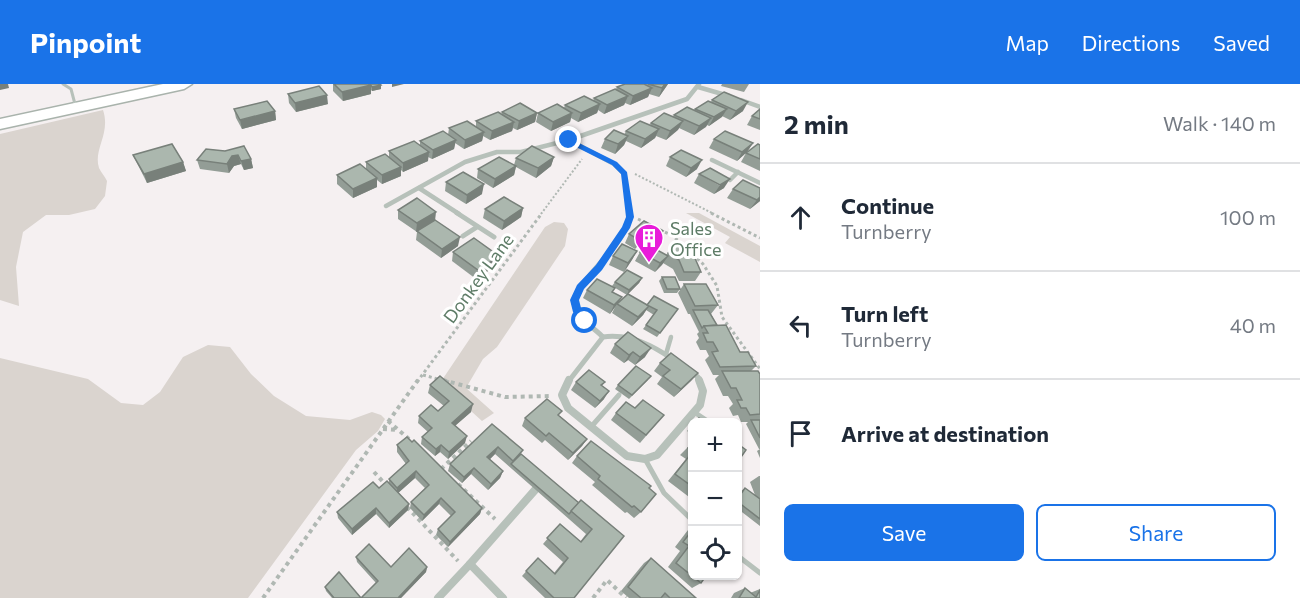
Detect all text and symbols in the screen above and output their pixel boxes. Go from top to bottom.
text: Pinpoint [30,25,141,59]
text: Map [1006,30,1049,55]
text: Directions [1082,30,1180,55]
text: Saved [1213,30,1270,55]
text: 2 min [784,108,849,139]
text: Walk · 140 m [1163,111,1276,135]
route end [555,126,581,152]
text: Continue [841,192,934,219]
icon: ahead [784,201,817,234]
text: 100 m [1220,205,1276,229]
place label: Sales Office [670,217,722,260]
text: Turnberry [841,219,931,243]
building icon: Sales Office [633,222,665,264]
street label: Donkey Lane [438,229,518,327]
text: Turn left [841,300,928,327]
route start [571,307,597,333]
icon: left [784,309,817,342]
text: 40 m [1230,313,1276,337]
text: Turnberry [841,327,931,351]
icon: arrive [784,417,817,450]
map controls [688,418,742,580]
button: + [688,418,742,472]
text: Arrive at destination [841,420,1049,447]
button: − [688,472,742,526]
button: Save [784,504,1024,561]
button: Share [1036,504,1276,561]
button: locate [688,526,742,580]

